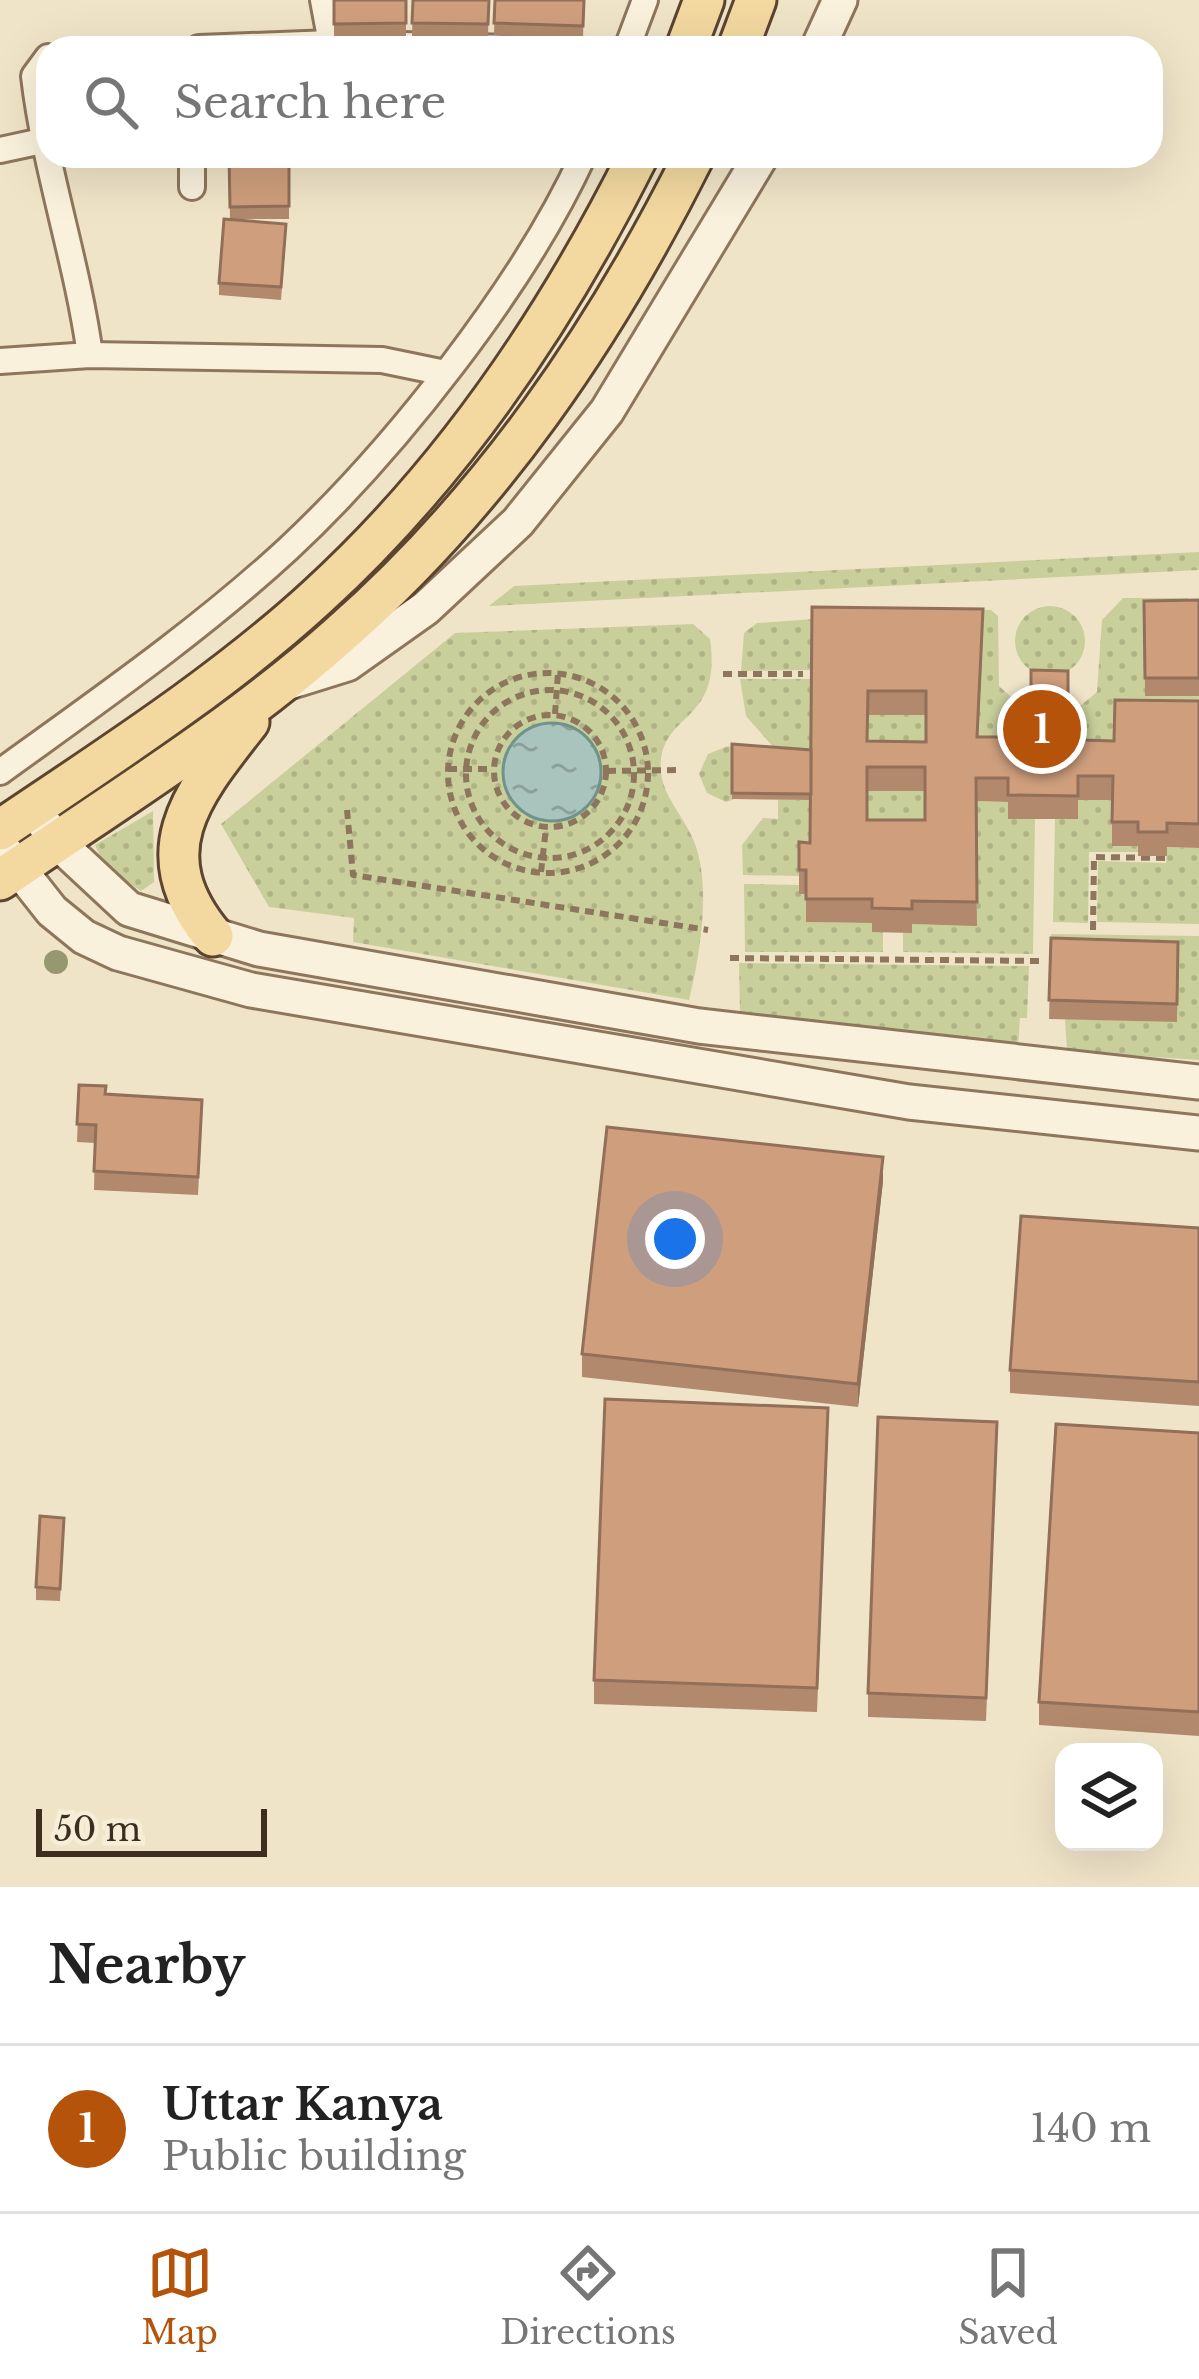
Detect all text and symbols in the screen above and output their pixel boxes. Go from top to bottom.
search box [36,36,1163,168]
icon: search [78,69,144,135]
text: Search here [174,74,446,130]
pin: 1 [1003,684,1081,774]
your location [645,1209,705,1269]
map controls [1055,1743,1163,1851]
button: layers [1055,1743,1163,1851]
scale bar [36,1803,267,1856]
text: 50 m [54,1809,141,1850]
text: Nearby [48,1934,245,1997]
text: Uttar Kanya [162,2076,443,2132]
text: 1 [78,2104,96,2153]
text: 140 m [1030,2104,1151,2153]
text: Public building [162,2132,466,2181]
tab: Map [141,2240,218,2353]
tab: Directions [500,2240,676,2353]
tab: Saved [958,2240,1058,2353]

